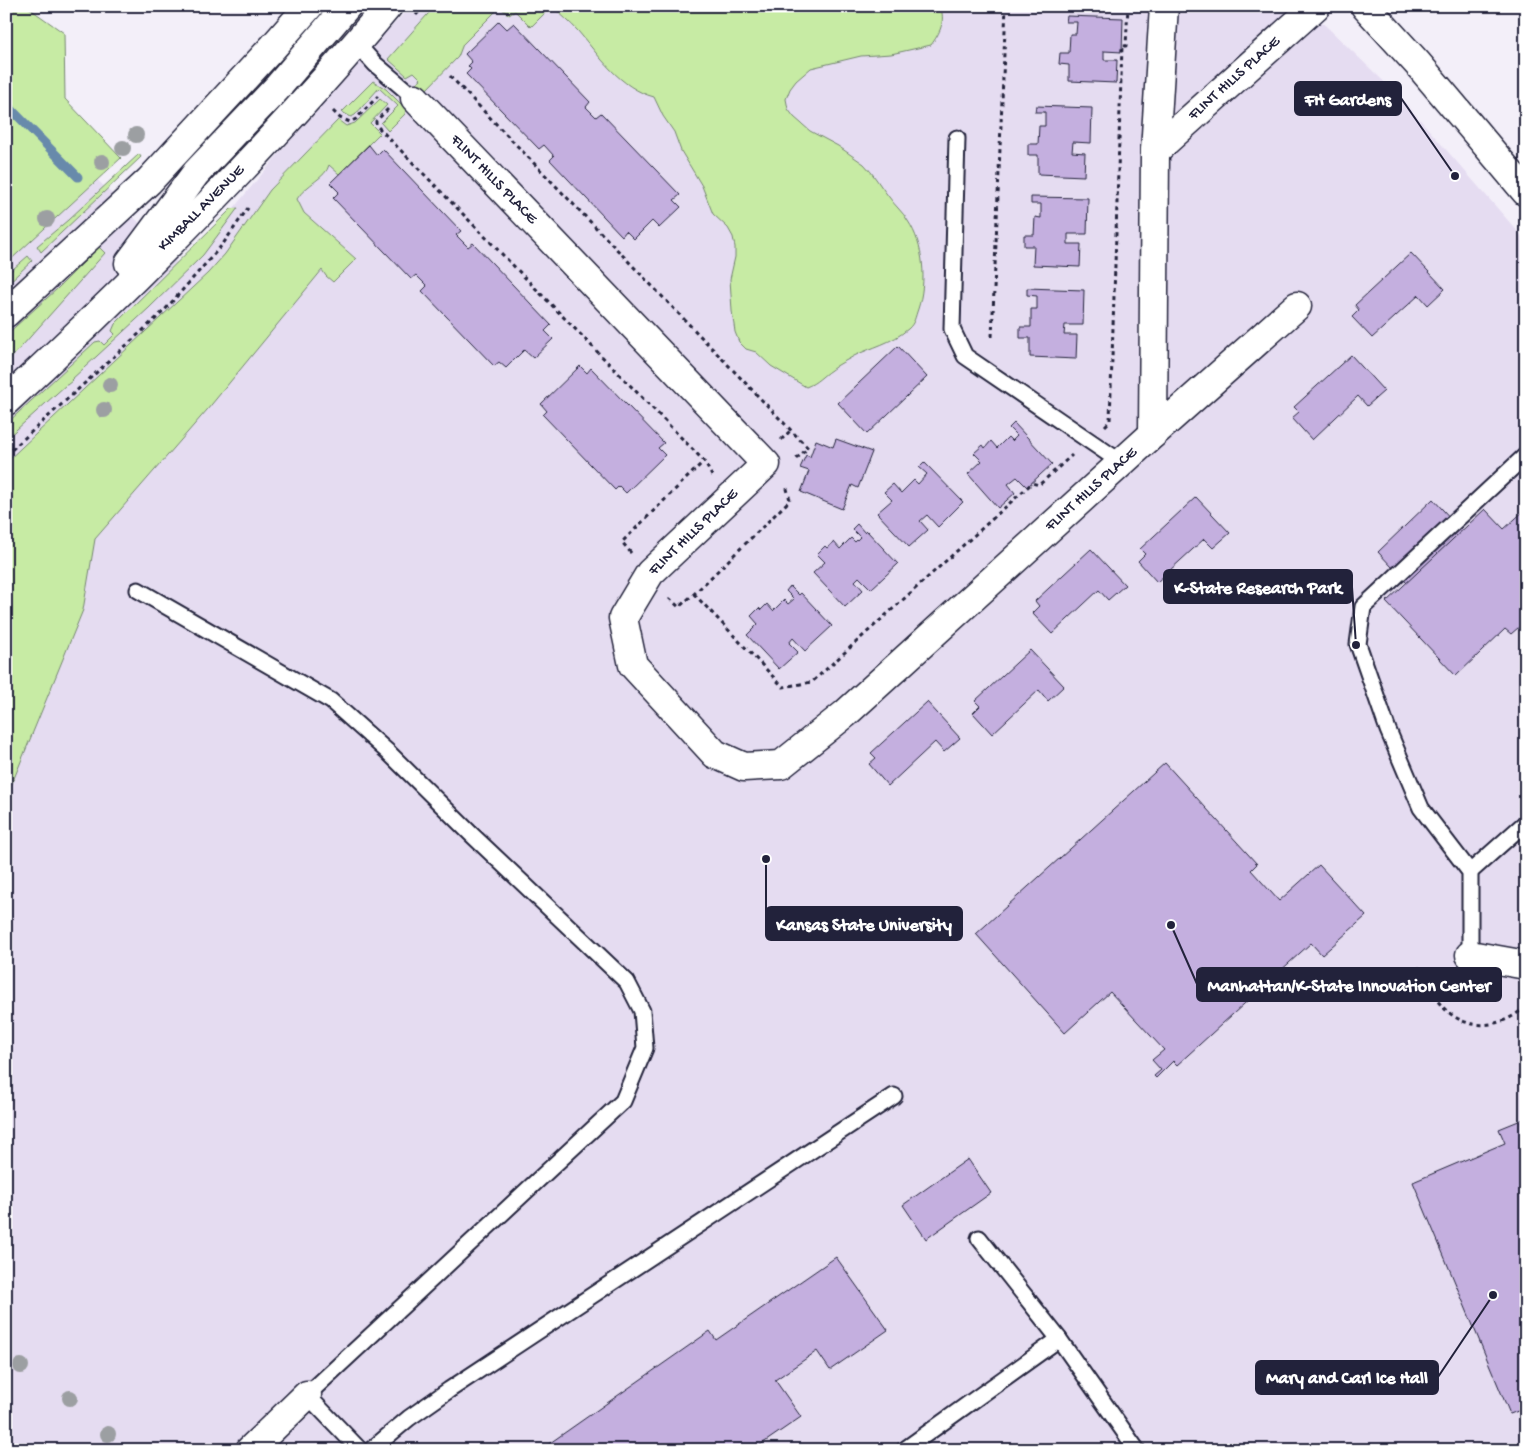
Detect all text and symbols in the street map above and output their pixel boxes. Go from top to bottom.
street label: FLINT HILLS PLACE [1184,32,1286,126]
callout: FH Gardens [1295,82,1401,115]
text: FH Gardens [1304,91,1393,112]
street label: FLINT HILLS PLACE [445,131,541,229]
street label: KIMBALL AVENUE [155,161,250,256]
street label: FLINT HILLS PLACE [1041,443,1143,537]
street label: FLINT HILLS PLACE [645,485,743,581]
callout: K-State Research Park [1164,570,1352,603]
text: K-State Research Park [1173,579,1344,600]
callout: Kansas State University [766,907,962,940]
text: Kansas State University [775,916,952,937]
callout: Manhattan/K-State Innovation Center [1197,968,1501,1001]
text: Manhattan/K-State Innovation Center [1207,977,1493,998]
callout: Mary and Carl Ice Hall [1256,1361,1438,1394]
text: Mary and Carl Ice Hall [1266,1369,1428,1390]

